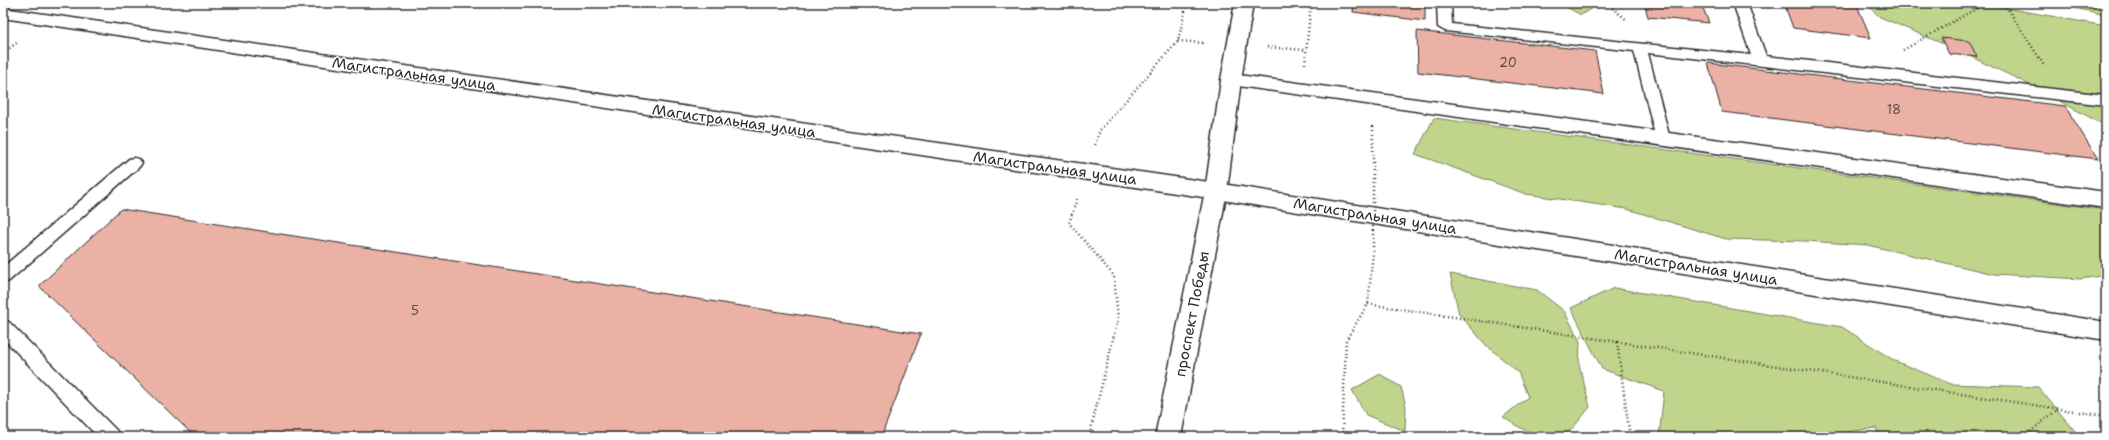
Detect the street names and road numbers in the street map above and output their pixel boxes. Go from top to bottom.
street label: Магистральная улица [331,53,498,95]
street label: Магистральная улица [651,100,818,142]
street label: Магистральная улица [972,147,1139,189]
street label: Магистральная улица [1292,193,1459,239]
street label: Магистральная улица [1613,244,1780,290]
street label: проспект Победы [1170,250,1214,378]

